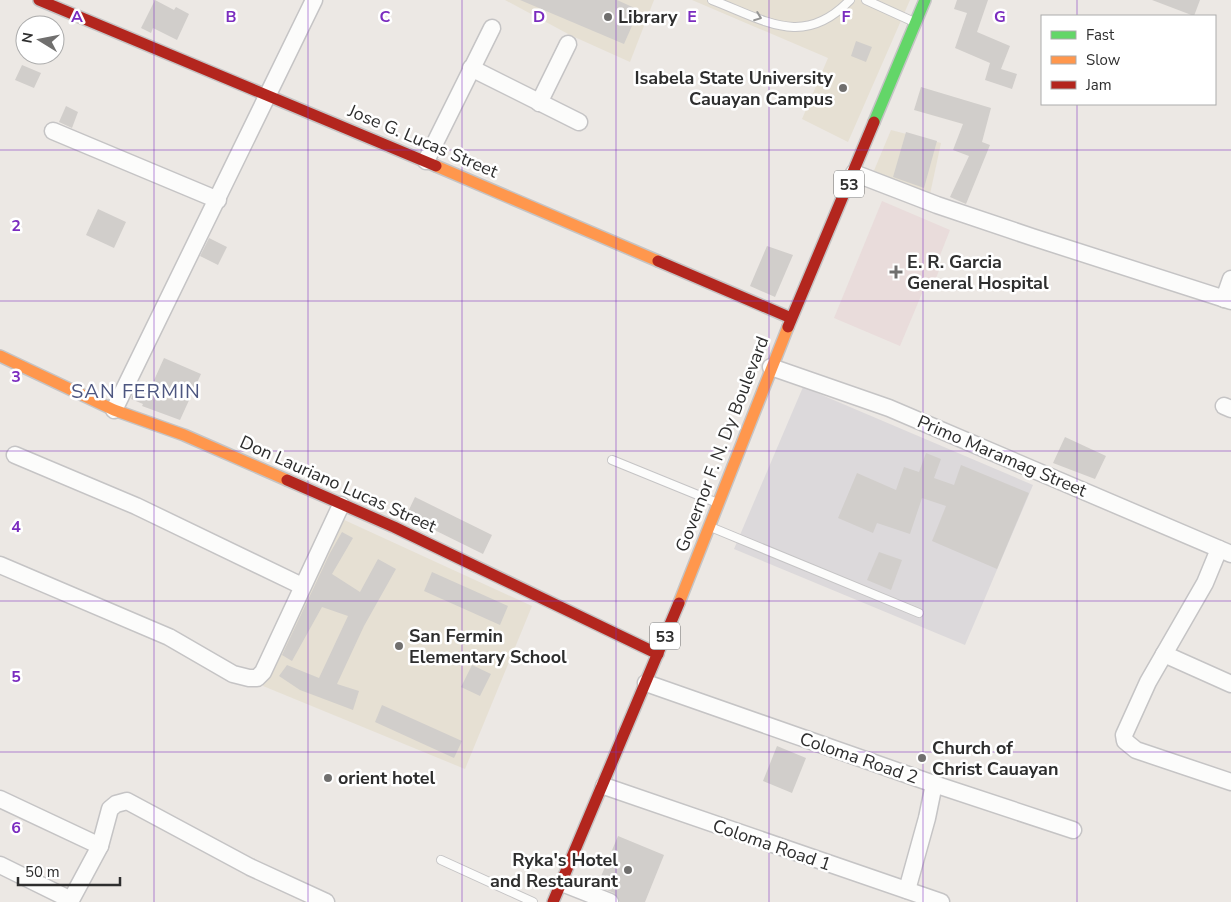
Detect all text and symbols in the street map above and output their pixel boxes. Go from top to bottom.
place label: Library [618,5,678,29]
text: A [71,6,83,28]
text: B [225,6,237,28]
text: C [380,6,391,28]
text: D [533,6,545,28]
text: E [687,6,697,28]
text: F [842,6,851,28]
text: G [994,6,1006,28]
marker: Library [602,11,614,23]
one-way arrow [753,11,762,22]
north arrow [15,15,65,65]
legend [1041,15,1216,105]
text: Fast [1086,25,1115,45]
text: N [17,31,38,45]
text: Slow [1086,50,1121,70]
place label: Isabela State University Cauayan Campus [635,66,834,111]
text: Jam [1085,75,1112,95]
marker: Isabela State University Cauayan Campus [837,82,849,94]
street label: Jose G. Lucas Street [344,98,502,184]
road number: 53 [834,170,864,198]
text: 2 [11,215,21,237]
place label: E. R. Garcia General Hospital [907,250,1049,295]
marker: E. R. Garcia General Hospital [889,265,903,279]
street label: Governor F. N. Dy Boulevard [670,333,774,555]
text: 3 [11,366,21,388]
district label: SAN FERMIN [71,378,201,405]
street label: Primo Maramag Street [914,409,1091,503]
street label: Don Lauriano Lucas Street [236,430,441,538]
text: 4 [11,516,21,538]
road number: 53 [650,622,680,650]
place label: San Fermin Elementary School [409,624,567,669]
marker: San Fermin Elementary School [393,640,405,652]
text: 5 [11,666,21,688]
street label: Coloma Road 2 [797,727,921,789]
place label: Church of Christ Cauayan [932,736,1058,781]
marker: Church of Christ Cauayan [916,752,928,764]
place label: orient hotel [338,766,435,790]
marker: orient hotel [322,772,334,784]
street label: Coloma Road 1 [710,814,834,876]
text: 6 [11,817,21,839]
place label: Ryka's Hotel and Restaurant [490,848,618,893]
scale bar [18,854,120,886]
text: 50 m [25,862,60,882]
marker: Ryka's Hotel and Restaurant [622,864,634,876]

